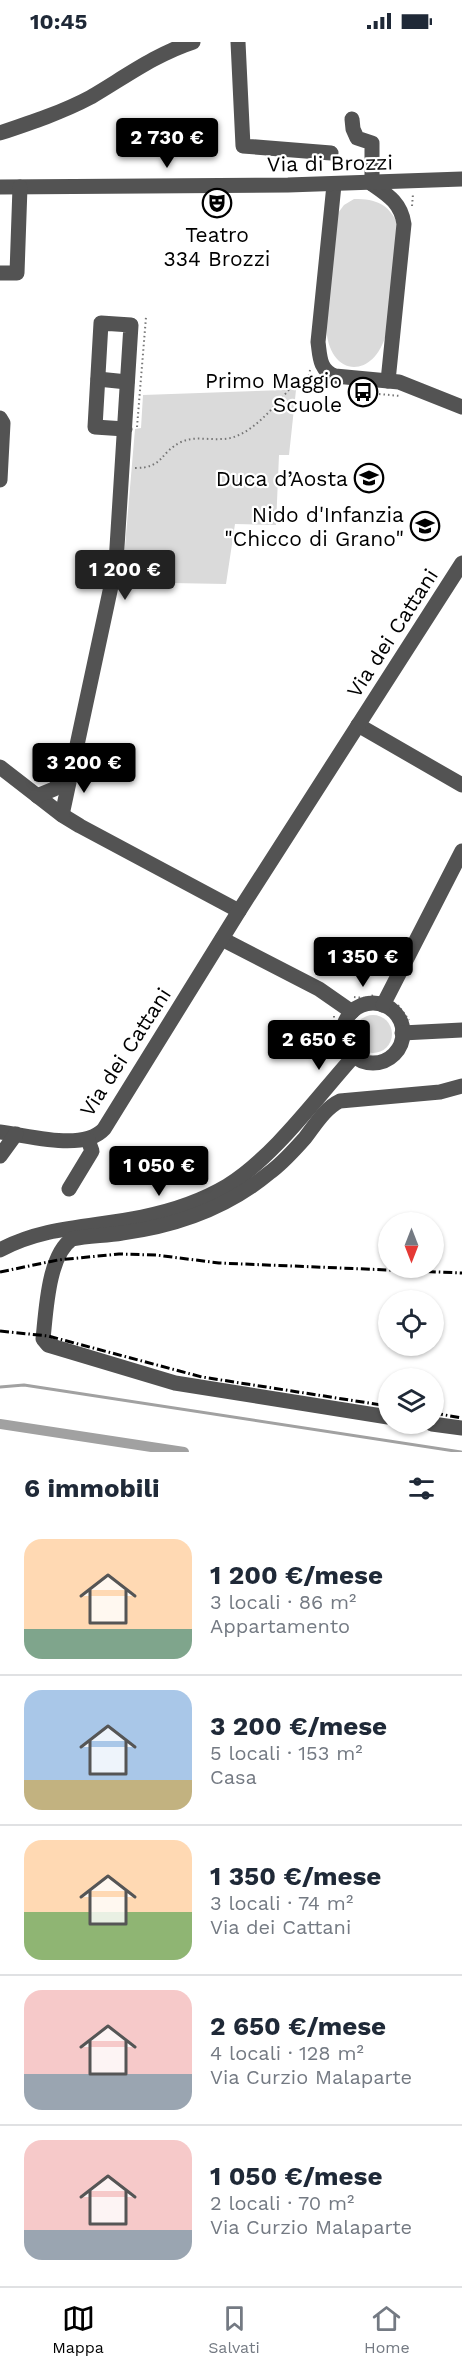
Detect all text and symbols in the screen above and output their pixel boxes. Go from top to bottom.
text: 10:45 [30,9,87,34]
pin: 2 730 € [112,118,222,169]
text: 2 730 € [130,125,204,149]
street label: Via di Brozzi [267,149,393,177]
theatre icon: Teatro 334 Brozzi [201,187,233,219]
place label: Teatro 334 Brozzi [164,222,270,271]
place label: Primo Maggio Scuole [205,368,342,417]
bus stop icon: Primo Maggio Scuole [347,376,379,408]
school or university icon: Duca d’Aosta [353,462,385,494]
place label: Duca d’Aosta [216,466,348,491]
place label: Nido d'Infanzia "Chicco di Grano" [224,502,404,551]
school or university icon: Nido d'Infanzia "Chicco di Grano" [409,510,441,542]
pin: 1 200 € [70,550,180,601]
text: 1 200 € [89,557,161,581]
street label: Via dei Cattani [341,564,443,702]
pin: 3 200 € [29,743,139,794]
text: 3 200 € [46,750,122,774]
pin: 1 350 € [308,937,418,988]
text: 1 350 € [328,944,398,968]
street label: Via dei Cattani [74,983,176,1121]
pin: 2 650 € [264,1020,374,1071]
text: 2 650 € [282,1027,356,1051]
pin: 1 050 € [104,1146,214,1197]
text: 1 050 € [123,1153,195,1177]
north arrow [378,1212,444,1278]
map controls [378,1212,444,1434]
button: locate [378,1290,444,1356]
button: layers [378,1368,444,1434]
icon: filters [405,1472,438,1505]
text: 6 immobili [24,1473,159,1503]
text: 1 200 €/mese [210,1560,383,1590]
icon: home [72,1563,144,1635]
text: 3 locali · 86 m² [210,1590,356,1614]
text: Appartamento [210,1614,350,1638]
text: 3 200 €/mese [210,1711,387,1741]
icon: home [72,1714,144,1786]
text: 5 locali · 153 m² [210,1741,363,1765]
text: Casa [210,1765,257,1789]
text: 1 350 €/mese [210,1861,381,1891]
icon: home [72,1864,144,1936]
text: 3 locali · 74 m² [210,1891,353,1915]
text: Via dei Cattani [210,1915,351,1939]
text: 2 650 €/mese [210,2011,386,2041]
icon: home [72,2014,144,2086]
text: 4 locali · 128 m² [210,2041,364,2065]
text: Via Curzio Malaparte [210,2065,412,2089]
text: 1 050 €/mese [210,2161,382,2191]
icon: home [72,2164,144,2236]
text: 2 locali · 70 m² [210,2191,354,2215]
text: Via Curzio Malaparte [210,2215,412,2239]
tab: Mappa [52,2302,104,2357]
tab: Salvati [208,2302,260,2357]
tab: Home [364,2302,410,2357]

